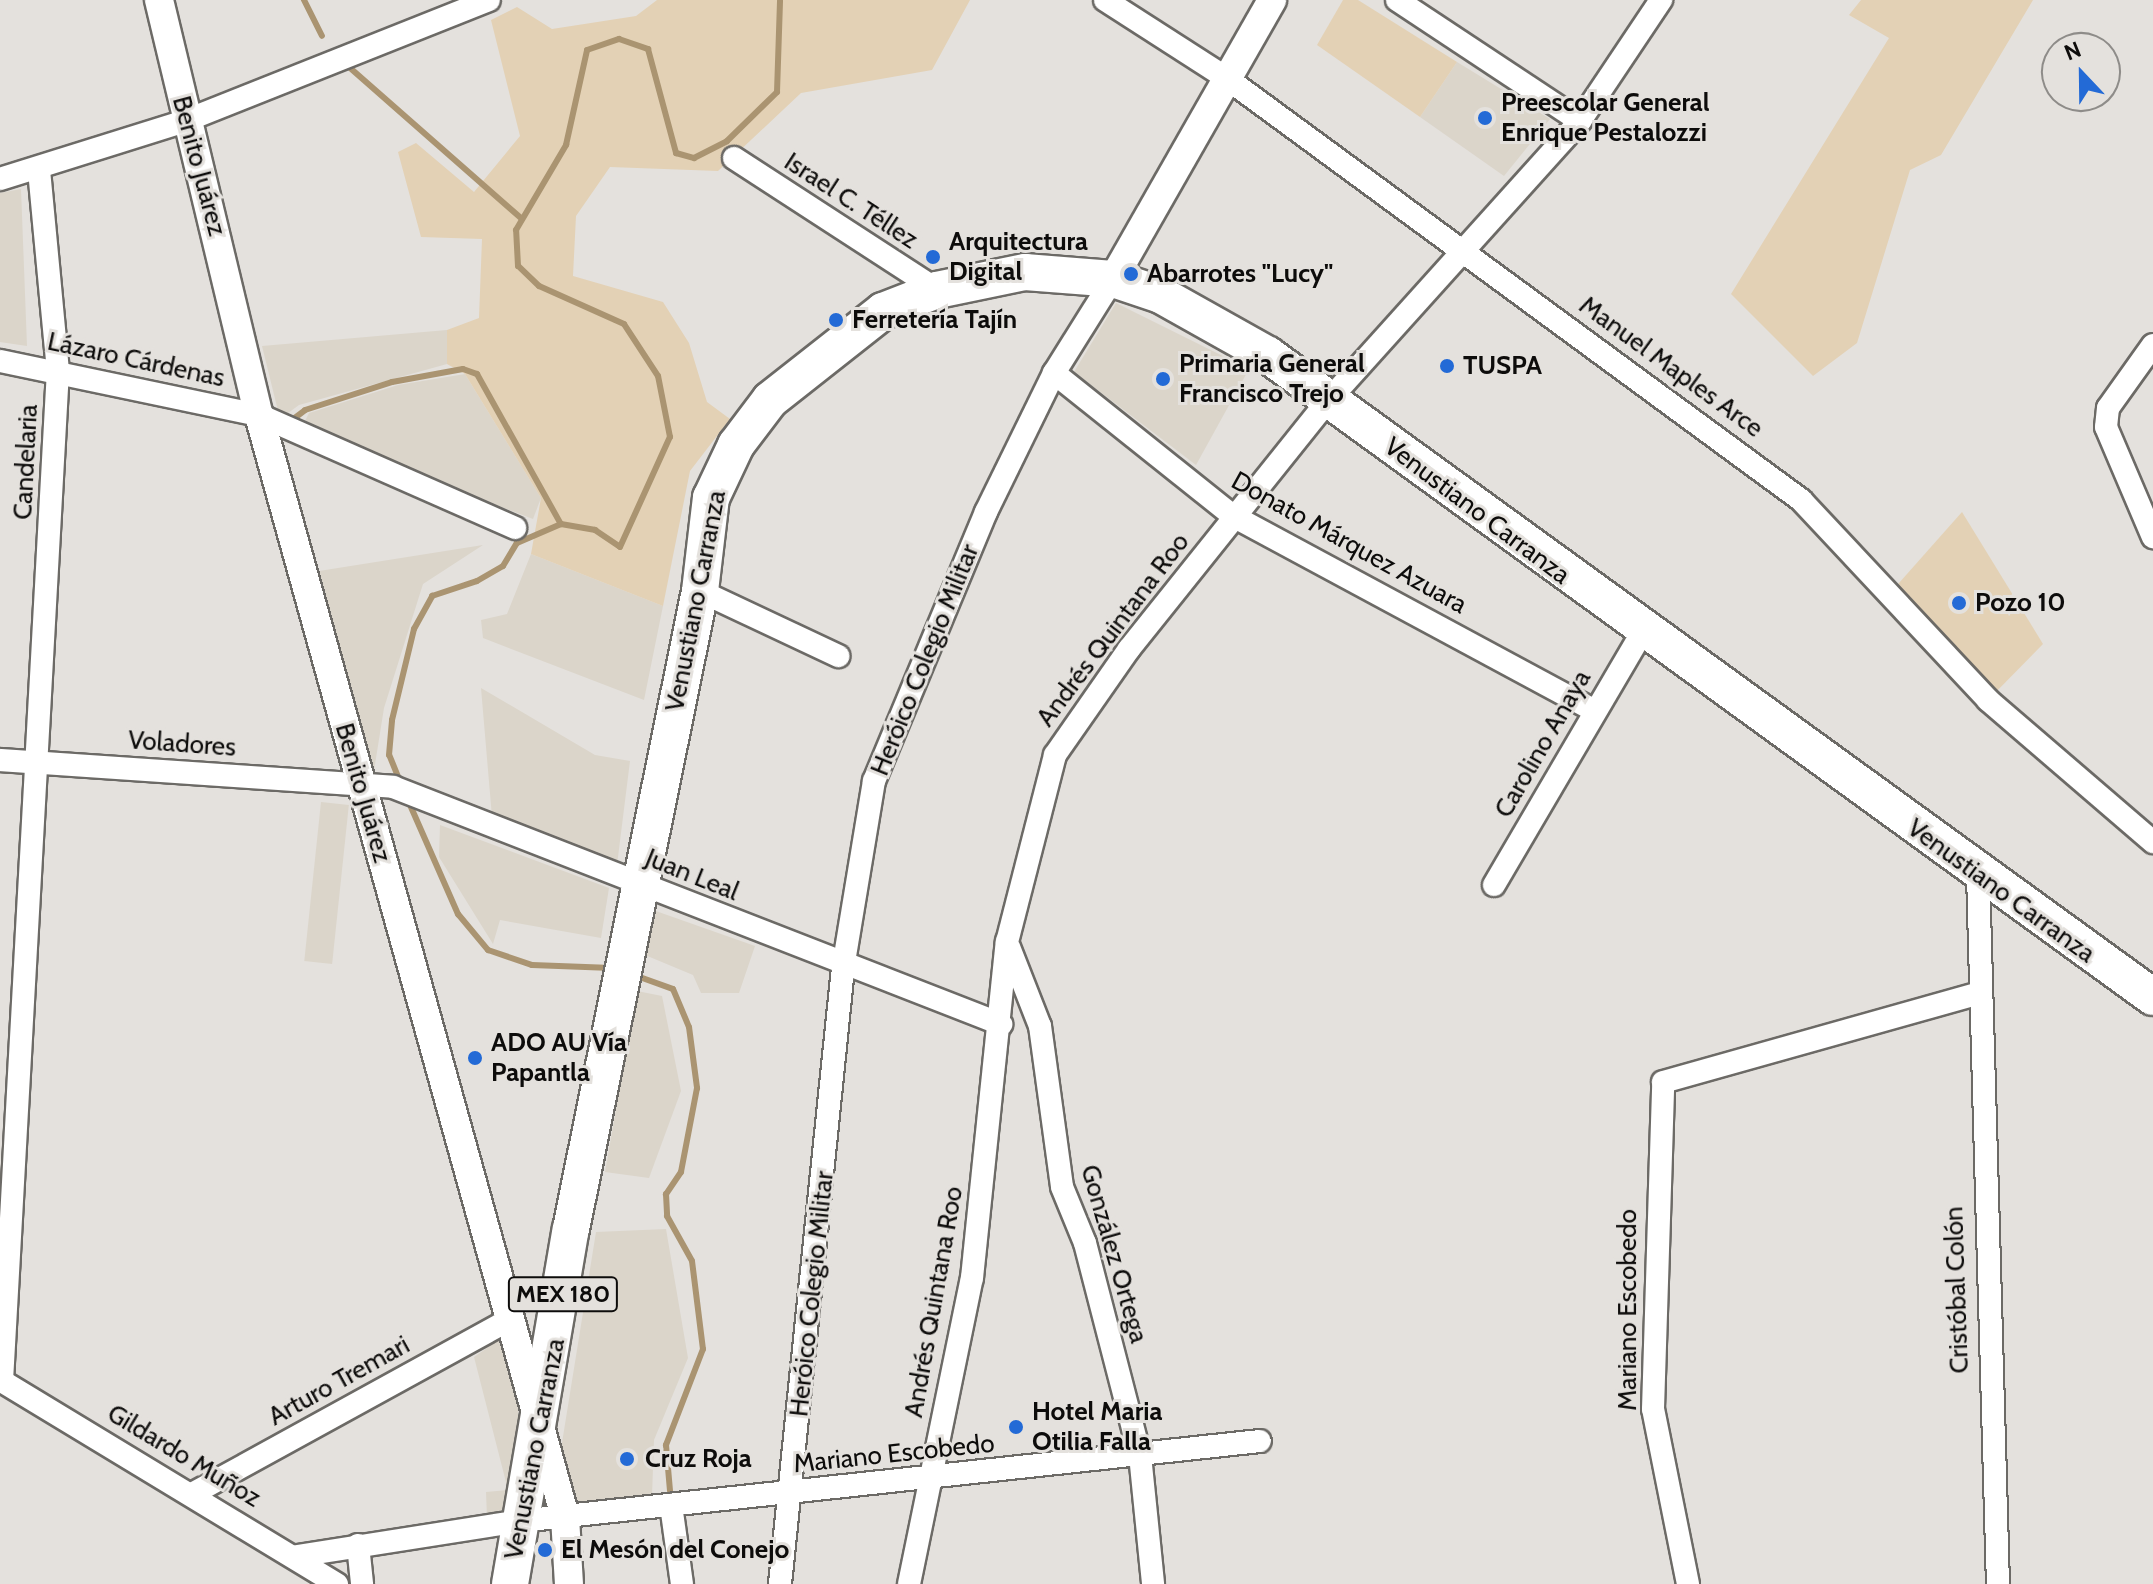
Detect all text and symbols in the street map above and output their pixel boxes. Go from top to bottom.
north arrow [2041,32,2121,112]
text: N [2060,36,2085,67]
place label: Preescolar General Enrique Pestalozzi [1501,87,1710,148]
street label: Benito Juárez [165,93,233,239]
marker: Preescolar General Enrique Pestalozzi [1476,109,1494,127]
street label: Israel C. Téllez [778,146,924,256]
place label: Arquitectura Digital [949,226,1088,288]
marker: Arquitectura Digital [924,248,942,266]
place label: Abarrotes "Lucy" [1147,258,1333,290]
marker: Abarrotes "Lucy" [1122,265,1140,283]
street label: Manuel Maples Arce [1573,290,1769,444]
place label: Ferretería Tajín [852,304,1017,336]
marker: Ferretería Tajín [827,311,845,329]
street label: Lázaro Cárdenas [45,326,227,394]
place label: Primaria General Francisco Trejo [1179,348,1365,410]
place label: TUSPA [1463,350,1542,382]
marker: TUSPA [1438,357,1456,375]
marker: Primaria General Francisco Trejo [1154,370,1172,388]
street label: Candelaria [7,403,45,521]
street label: Venustiano Carranza [1378,431,1576,591]
street label: Donato Márquez Azuara [1226,465,1472,621]
street label: Venustiano Carranza [659,488,733,714]
street label: Andrés Quintana Roo [1030,527,1196,733]
street label: Heróico Colegio Militar [864,540,986,780]
place label: Pozo 10 [1975,587,2066,619]
marker: Pozo 10 [1950,594,1968,612]
street label: Carolino Anaya [1488,665,1598,823]
street label: Benito Juárez [328,720,398,866]
street label: Voladores [127,725,237,763]
street label: Venustiano Carranza [1901,812,2101,970]
street label: Juan Leal [641,842,743,908]
place label: ADO AU Vía Papantla [491,1027,627,1088]
marker: ADO AU Vía Papantla [466,1049,484,1067]
street label: González Ortega [1074,1161,1154,1347]
street label: Heróico Colegio Militar [784,1170,840,1418]
street label: Andrés Quintana Roo [898,1184,970,1420]
street label: Cristóbal Colón [1938,1206,1976,1374]
street label: Mariano Escobedo [1612,1209,1644,1411]
road number: MEX 180 [507,1274,619,1314]
street label: Arturo Tremari [263,1329,415,1433]
street label: Venustiano Carranza [498,1336,572,1562]
place label: Hotel Maria Otilia Falla [1032,1396,1163,1458]
street label: Gildardo Muñoz [102,1398,266,1514]
marker: Hotel Maria Otilia Falla [1007,1418,1025,1436]
street label: Mariano Escobedo [792,1428,996,1480]
place label: Cruz Roja [645,1443,752,1475]
marker: Cruz Roja [616,1448,638,1470]
place label: El Mesón del Conejo [561,1534,789,1566]
marker: El Mesón del Conejo [536,1541,554,1559]

